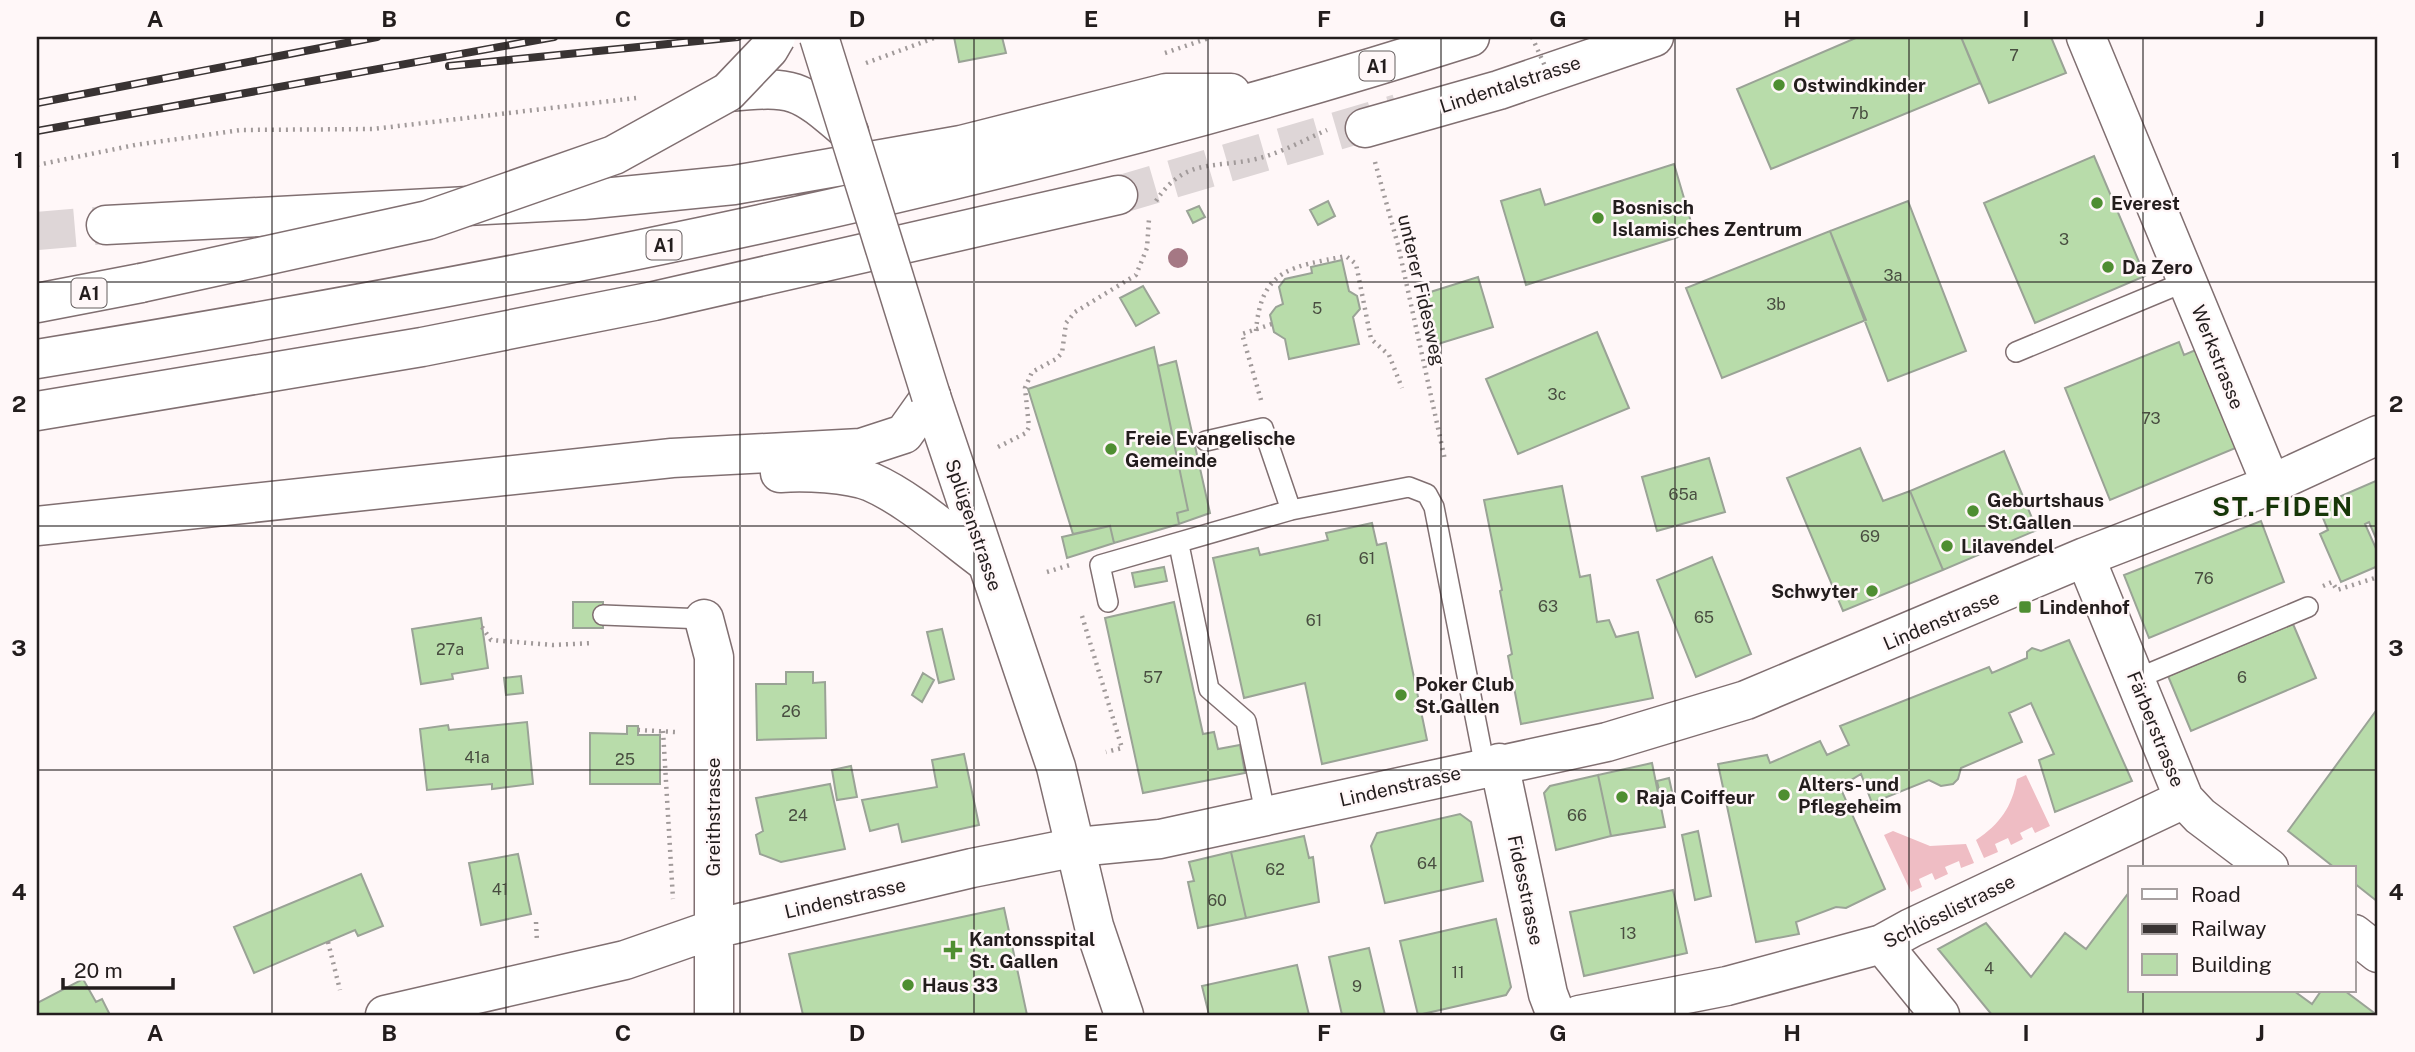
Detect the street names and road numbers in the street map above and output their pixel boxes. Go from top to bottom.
street label: Lindentalstrasse [1437,51,1583,117]
road number: A1 [1360,52,1394,80]
street label: unterer Fidesweg [1394,212,1450,368]
road number: A1 [646,230,682,260]
road number: A1 [72,278,106,307]
street label: Werkstrasse [2187,302,2249,412]
street label: Splügenstrasse [941,456,1007,594]
street label: Lindenstrasse [1880,586,2002,654]
street label: Färberstrasse [2123,668,2189,790]
street label: Greithstrasse [702,757,724,877]
street label: Lindenstrasse [1337,761,1463,811]
street label: Fidesstrasse [1504,833,1548,947]
street label: Schlösslistrasse [1880,870,2018,952]
street label: Lindenstrasse [782,873,908,923]

